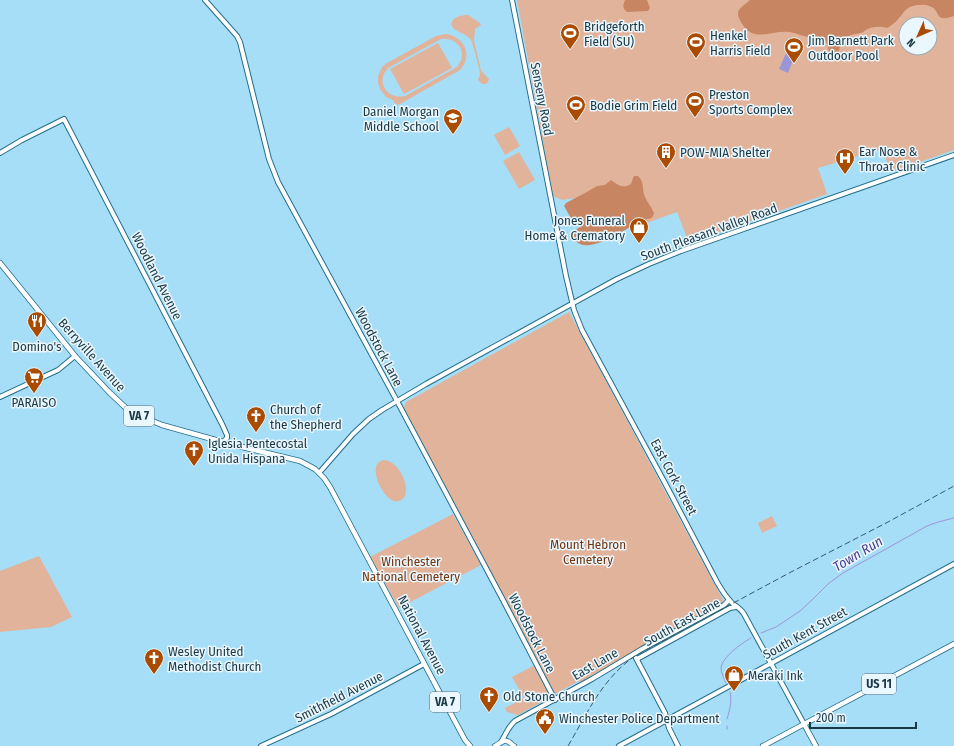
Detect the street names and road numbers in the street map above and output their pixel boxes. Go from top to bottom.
street label: Senseny Road [528,61,556,137]
street label: South Pleasant Valley Road [639,200,779,264]
street label: Woodland Avenue [129,230,185,322]
street label: Woodstock Lane [352,305,406,389]
street label: Berryville Avenue [55,315,129,395]
road number: VA 7 [124,406,154,426]
street label: East Cork Street [648,436,701,518]
street label: Woodstock Lane [506,591,558,675]
street label: National Avenue [395,593,449,677]
street label: South East Lane [641,595,723,649]
street label: South Kent Street [760,603,850,662]
street label: East Lane [569,645,621,683]
street label: Smithfield Avenue [293,668,385,726]
road number: US 11 [862,674,896,694]
road number: VA 7 [430,692,460,712]

